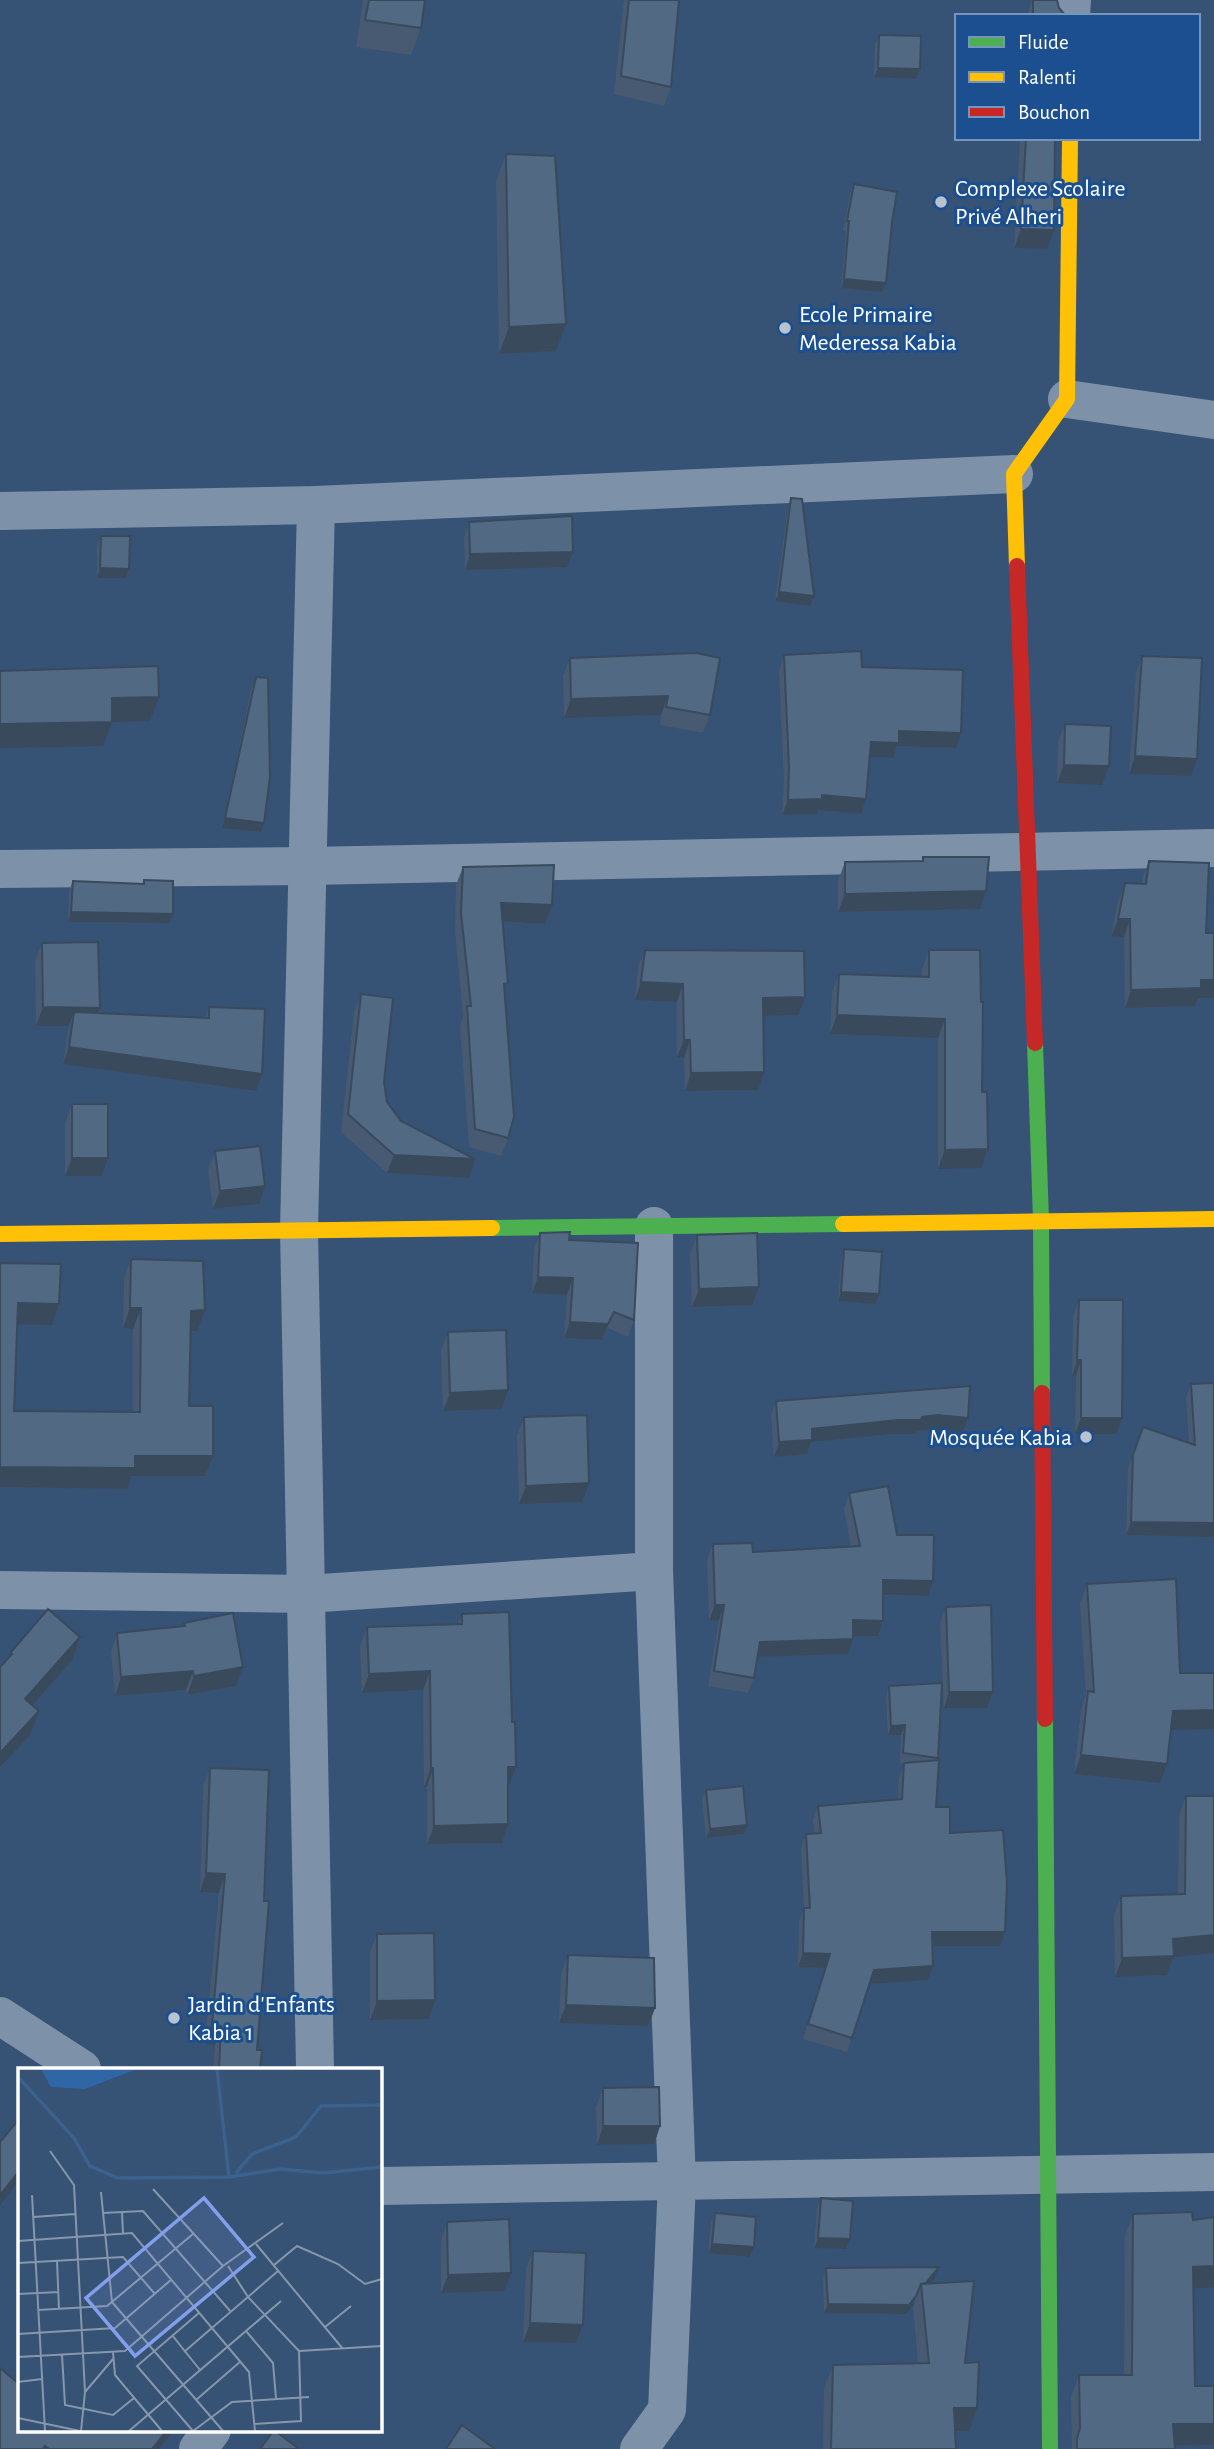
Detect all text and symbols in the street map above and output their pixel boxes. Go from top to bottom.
legend [955,14,1200,140]
text: Fluide [1018,32,1069,53]
text: Ralenti [1018,67,1076,88]
text: Bouchon [1018,102,1090,123]
place label: Complexe Scolaire Privé Alheri [955,177,1126,229]
marker: Complexe Scolaire Privé Alheri [933,194,949,210]
place label: Ecole Primaire Mederessa Kabia [799,303,957,355]
marker: Ecole Primaire Mederessa Kabia [777,320,793,336]
place label: Mosquée Kabia [929,1426,1072,1450]
marker: Mosquée Kabia [1078,1429,1094,1445]
place label: Jardin d'Enfants Kabia 1 [188,1993,335,2045]
marker: Jardin d'Enfants Kabia 1 [166,2010,182,2026]
inset map [18,2068,382,2432]

